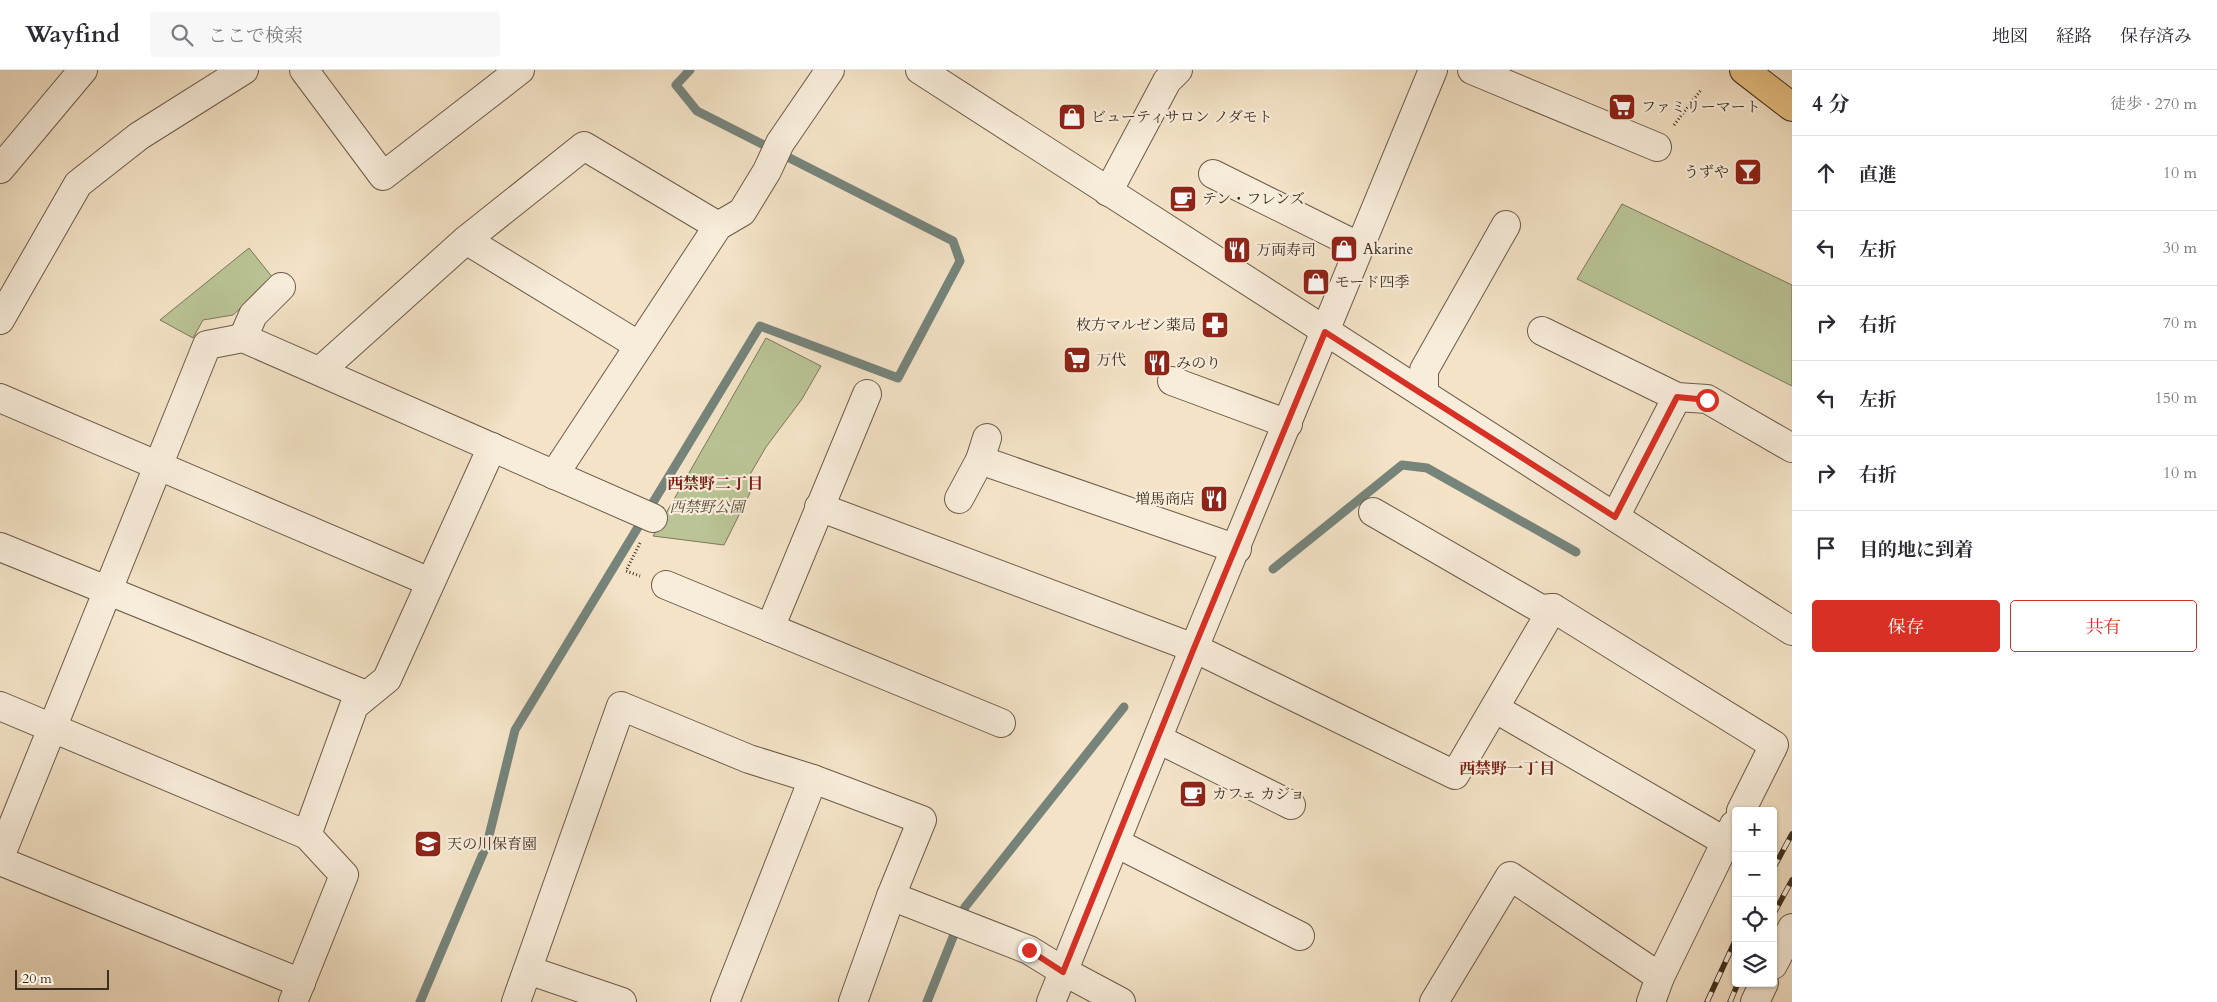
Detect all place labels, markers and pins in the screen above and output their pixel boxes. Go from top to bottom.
supermarket icon: ファミリーマート [1607,92,1637,122]
place label: ファミリーマート [1641,97,1761,117]
shop icon: ビューティサロン ノダモト [1057,102,1087,132]
place label: ビューティサロン ノダモト [1091,107,1273,127]
bar icon: うずや [1733,157,1763,187]
place label: うずや [1684,162,1729,182]
cafe icon: テン・フレンズ [1168,184,1198,214]
place label: テン・フレンズ [1202,189,1305,209]
shop icon: Akarine [1329,234,1359,264]
restaurant icon: 万両寿司 [1222,235,1252,265]
place label: Akarine [1363,239,1413,259]
place label: 万両寿司 [1256,240,1316,260]
shop icon: モード四季 [1301,267,1331,297]
place label: モード四季 [1335,272,1409,292]
pharmacy icon: 枚方マルゼン薬局 [1200,310,1230,340]
place label: 枚方マルゼン薬局 [1076,315,1196,335]
supermarket icon: 万代 [1062,345,1092,375]
restaurant icon: みのり [1142,348,1172,378]
place label: 万代 [1096,350,1126,370]
place label: みのり [1176,353,1221,373]
restaurant icon: 増馬商店 [1199,484,1229,514]
place label: 増馬商店 [1135,489,1195,509]
cafe icon: カフェ カジョ [1178,779,1208,809]
place label: カフェ カジョ [1212,784,1305,804]
school or university icon: 天の川保育園 [413,829,443,859]
place label: 天の川保育園 [447,834,537,854]

